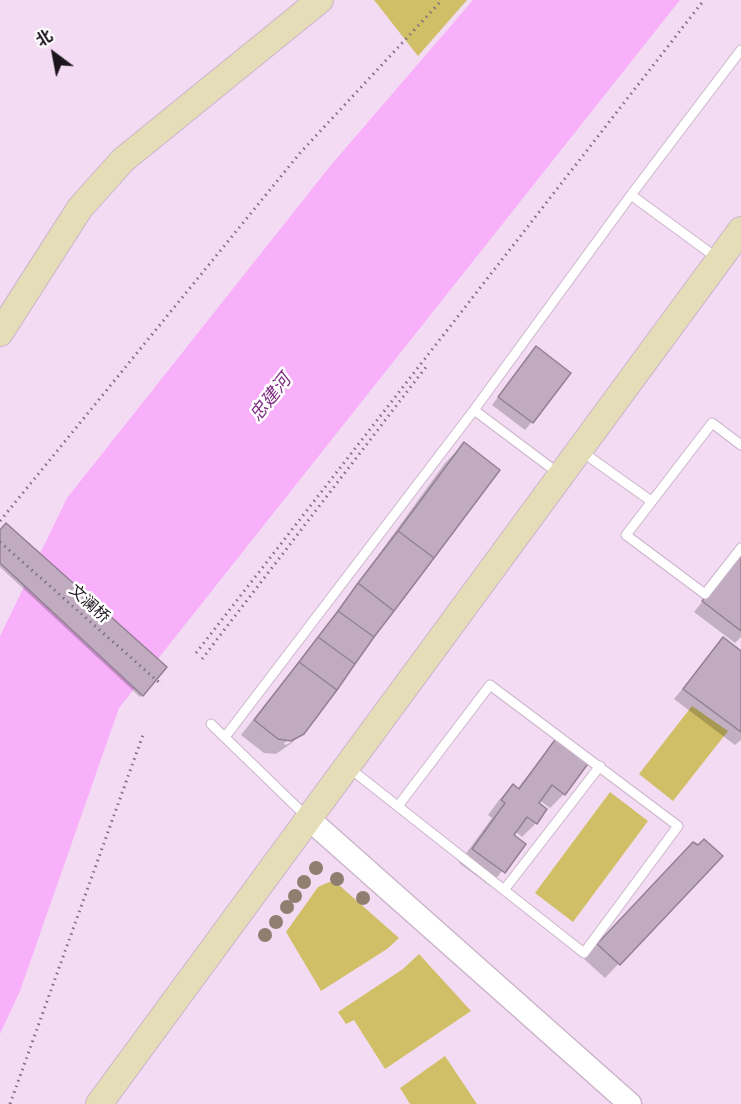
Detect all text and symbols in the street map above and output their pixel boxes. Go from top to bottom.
north arrow [24,24,84,84]
text: 北 [32,26,56,51]
water label: 忠建河 [246,370,296,426]
street label: 文澜桥 [65,581,113,627]

